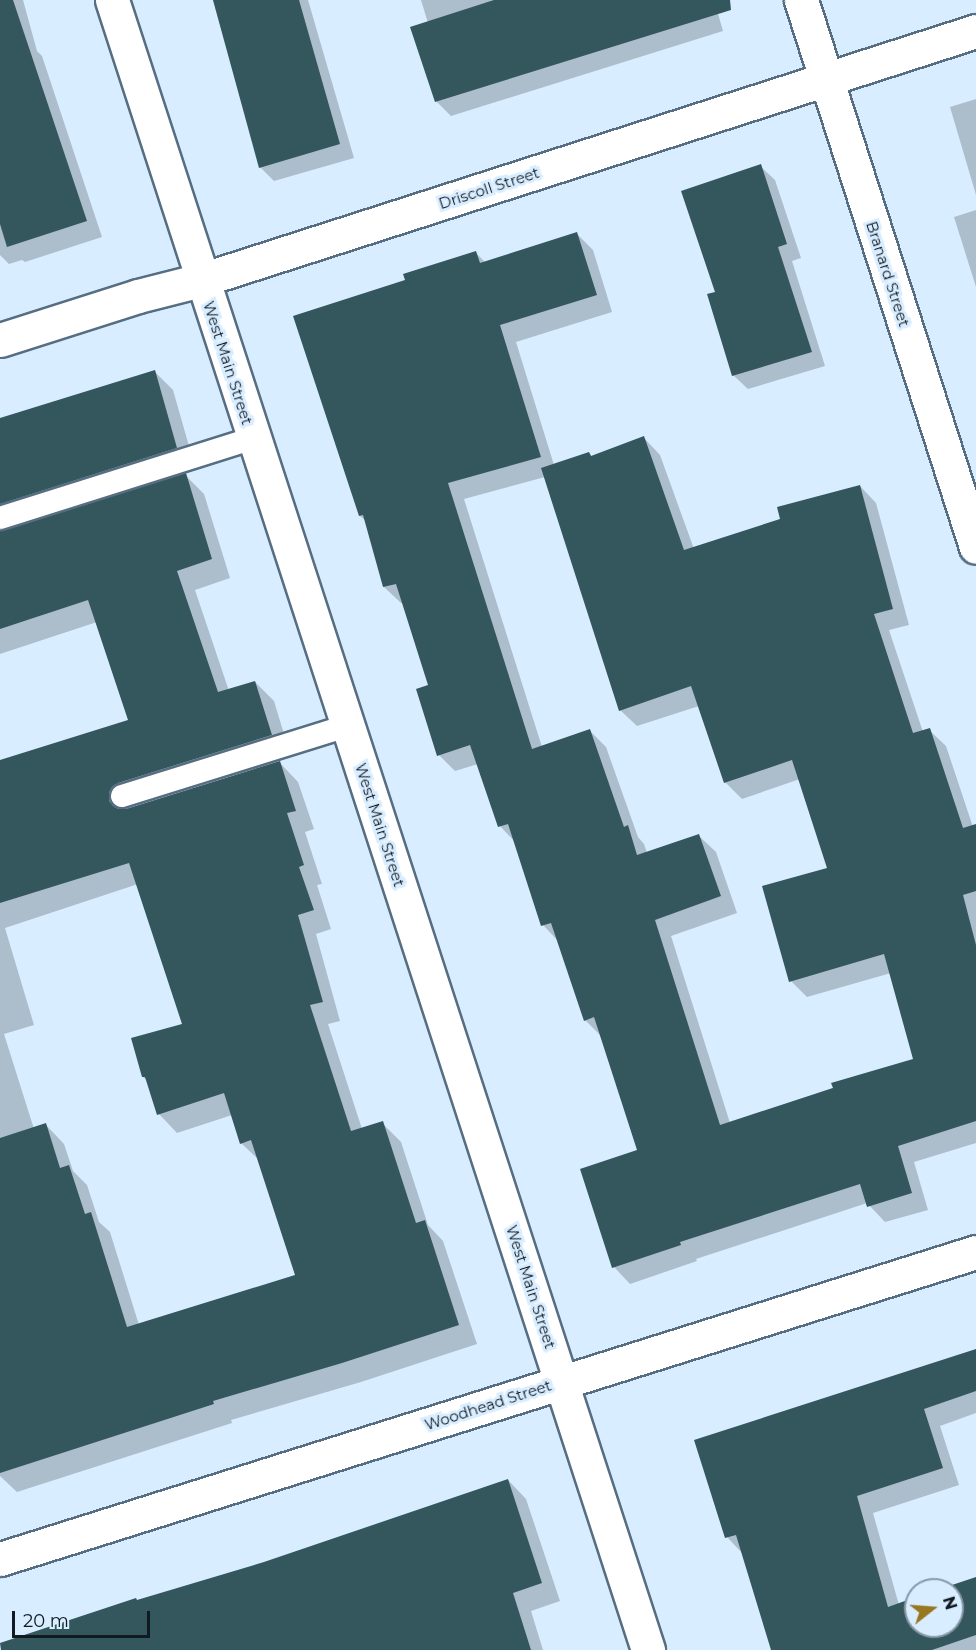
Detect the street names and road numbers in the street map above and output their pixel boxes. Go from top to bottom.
street label: Driscoll Street [436,163,542,213]
street label: Branard Street [862,219,914,329]
street label: West Main Street [200,299,256,427]
street label: West Main Street [352,761,408,889]
street label: West Main Street [503,1223,559,1351]
street label: Woodhead Street [422,1376,554,1434]

